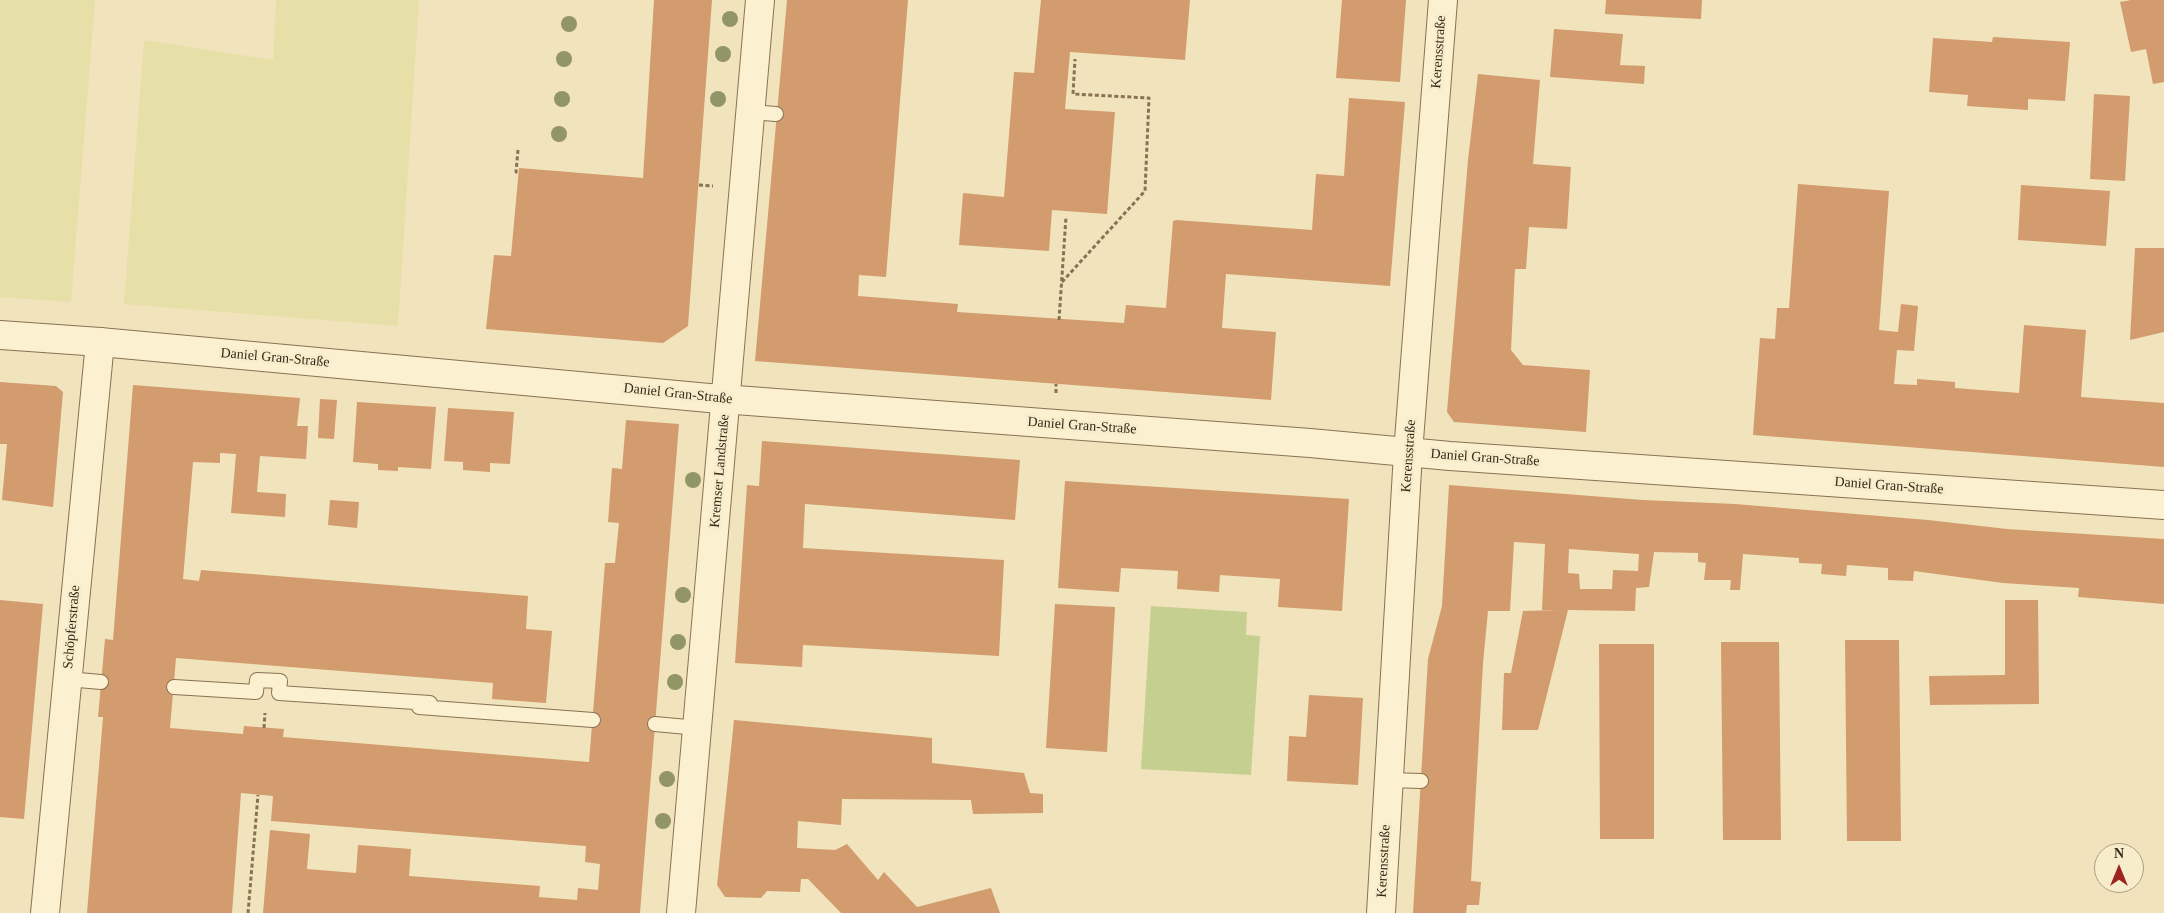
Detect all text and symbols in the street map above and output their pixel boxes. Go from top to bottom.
street label: Kerensstraße [1428,15,1450,89]
street label: Daniel Gran-Straße [220,345,330,371]
street label: Daniel Gran-Straße [623,380,733,408]
street label: Kremser Landstraße [707,414,733,528]
street label: Daniel Gran-Straße [1027,414,1137,438]
street label: Kerensstraße [1398,419,1420,493]
street label: Daniel Gran-Straße [1430,446,1540,470]
street label: Daniel Gran-Straße [1834,474,1944,498]
street label: Schöpferstraße [60,584,84,670]
street label: Kerensstraße [1374,824,1394,898]
north arrow [2094,843,2144,893]
text: N [2114,846,2124,861]

